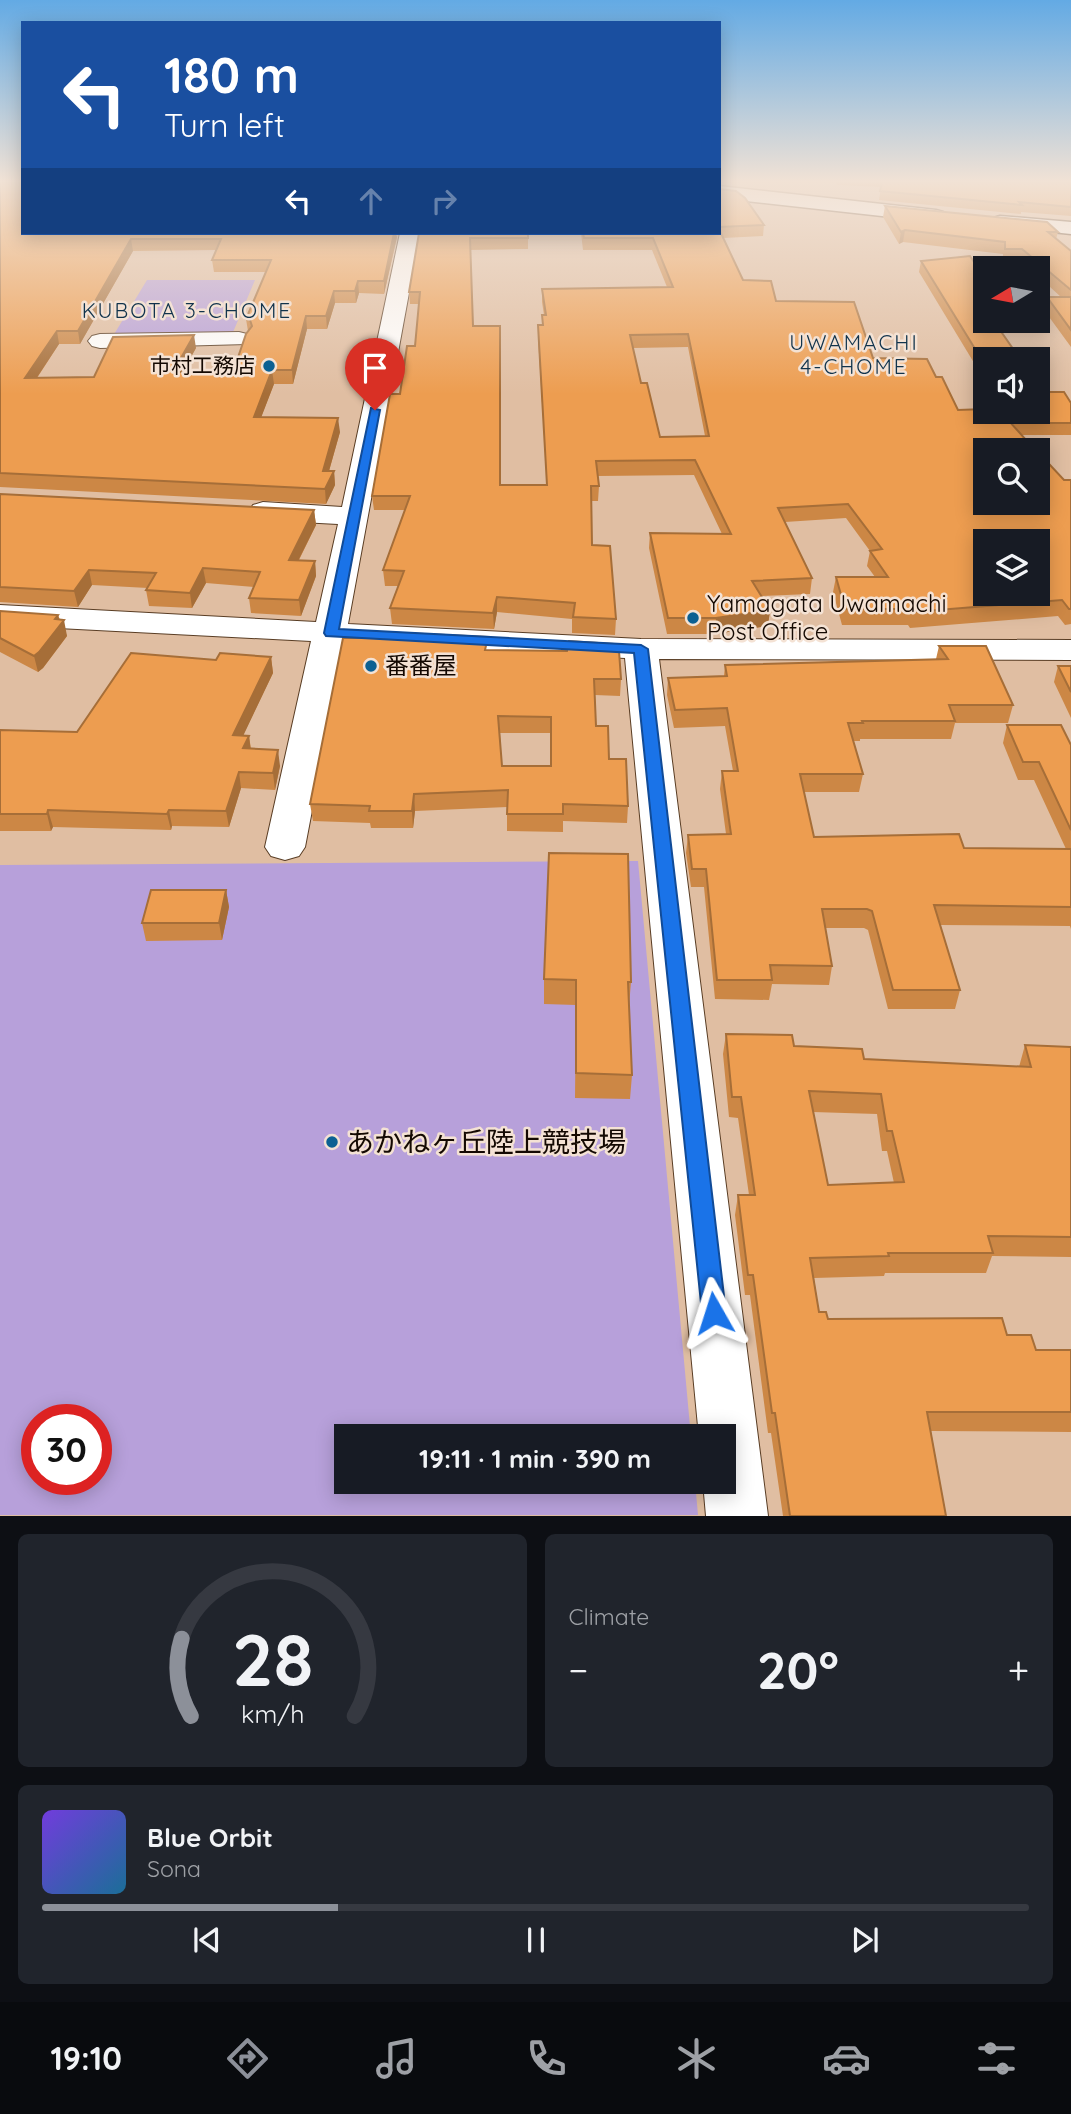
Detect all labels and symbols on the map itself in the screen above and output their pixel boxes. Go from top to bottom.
north arrow [973,256,1050,332]
district label: KUBOTA 3-CHOME [82,297,292,323]
district label: UWAMACHI 4-CHOME [789,329,919,379]
pin [345,338,405,410]
place label: 市村工務店 [150,352,255,378]
marker: 市村工務店 [261,358,277,374]
place label: Yamagata Uwamachi Post Office [707,588,947,646]
marker: Yamagata Uwamachi Post Office [685,610,701,626]
place label: 番番屋 [385,650,457,680]
marker: 番番屋 [363,658,379,674]
place label: あかねヶ丘陸上競技場 [346,1124,626,1159]
marker: あかねヶ丘陸上競技場 [324,1134,340,1150]
position arrow [677,1276,751,1350]
speed limit sign: 30 [21,1404,112,1495]

